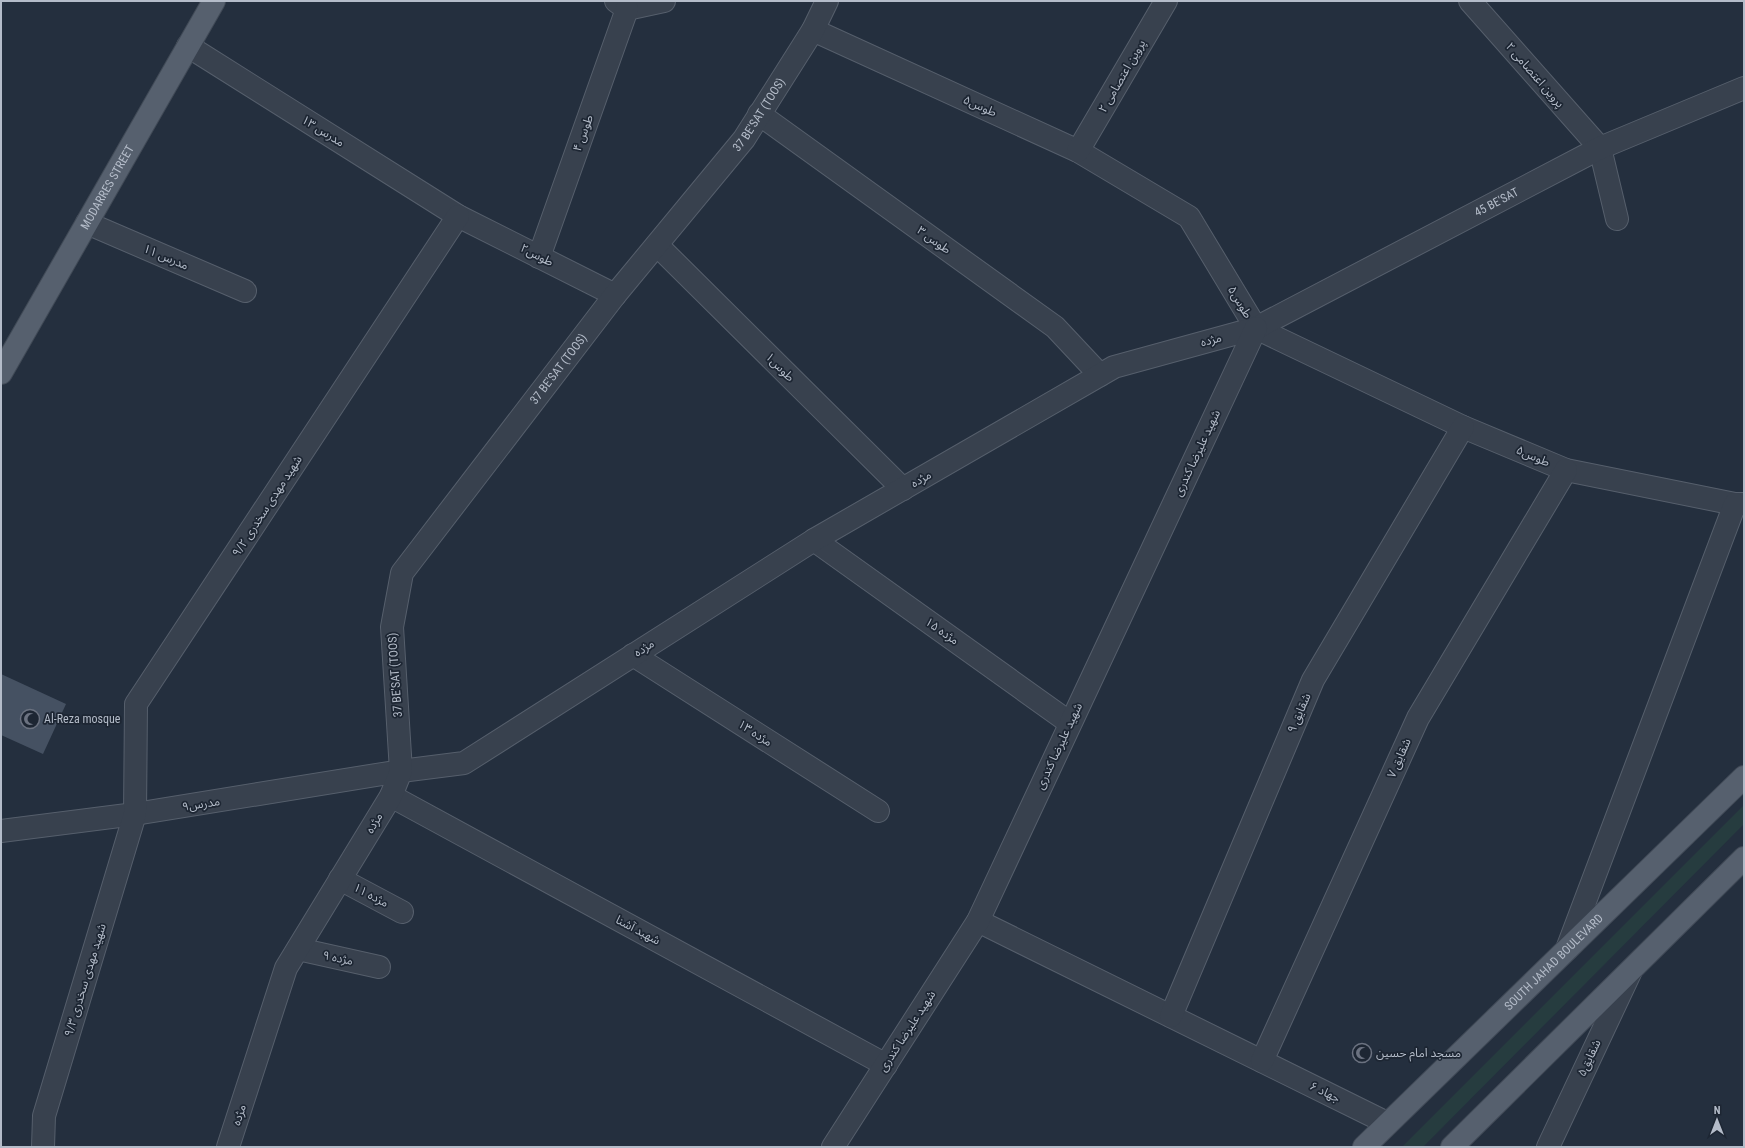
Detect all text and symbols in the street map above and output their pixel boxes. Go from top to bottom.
street label: پروین اعتصامی ۲ [1095,37,1149,115]
street label: پروین اعتصامی ۲ [1502,40,1567,111]
street label: 37 BE'SAT (TOOS) [730,75,788,154]
street label: طوس۵ [961,92,999,120]
street label: مدرس ۱۳ [299,112,347,150]
street label: طوس ۴ [570,113,596,153]
street label: MODARRES STREET [78,143,137,232]
street label: 45 BE'SAT [1472,185,1521,219]
street label: طوس ۳ [915,223,953,257]
street label: مدرس ۱۱ [141,241,191,273]
street label: طوس۲ [518,241,556,269]
street label: طوس۵ [1225,283,1255,321]
street label: مژده [1199,330,1223,350]
street label: 37 BE'SAT (TOOS) [527,331,590,407]
street label: طوس۱ [763,350,797,384]
street label: شهید علیرضا کندری [1171,408,1223,498]
street label: طوس۵ [1514,443,1552,469]
street label: شهید مهدی سخدری ۹/۲ [229,453,305,559]
street label: مژده [908,468,934,490]
street label: مژده ۱۵ [923,614,961,648]
street label: 37 BE'SAT (TOOS) [385,632,405,718]
street label: مژده [631,636,657,660]
street label: شقایق ۹ [1284,691,1315,735]
street label: شهید علیرضا کندری [1033,701,1085,791]
mosque icon: Al-Reza mosque [19,708,41,730]
place label: Al-Reza mosque [44,712,121,726]
street label: مژده ۱۳ [735,717,775,749]
street label: شقایق ۷ [1384,736,1415,780]
street label: مدرس۹ [181,794,221,814]
street label: مژده [363,810,385,836]
street label: مژده ۱۱ [351,880,391,910]
street label: SOUTH JAHAD BOULEVARD [1502,911,1606,1013]
street label: شهبد آشنا [613,912,663,948]
street label: شهید مهدی سخدری ۹/۳ [61,922,109,1038]
street label: مژده ۹ [321,948,355,968]
street label: شهید علیرضا کندری [876,988,938,1074]
street label: شقایق۵ [1574,1037,1604,1079]
mosque icon: مسجد امام حسین [1351,1042,1373,1064]
place label: مسجد امام حسین [1376,1046,1461,1062]
street label: جهاد ۶ [1308,1079,1342,1105]
north arrow [1697,1100,1737,1140]
street label: مژده [229,1103,249,1127]
text: N [1714,1104,1721,1117]

